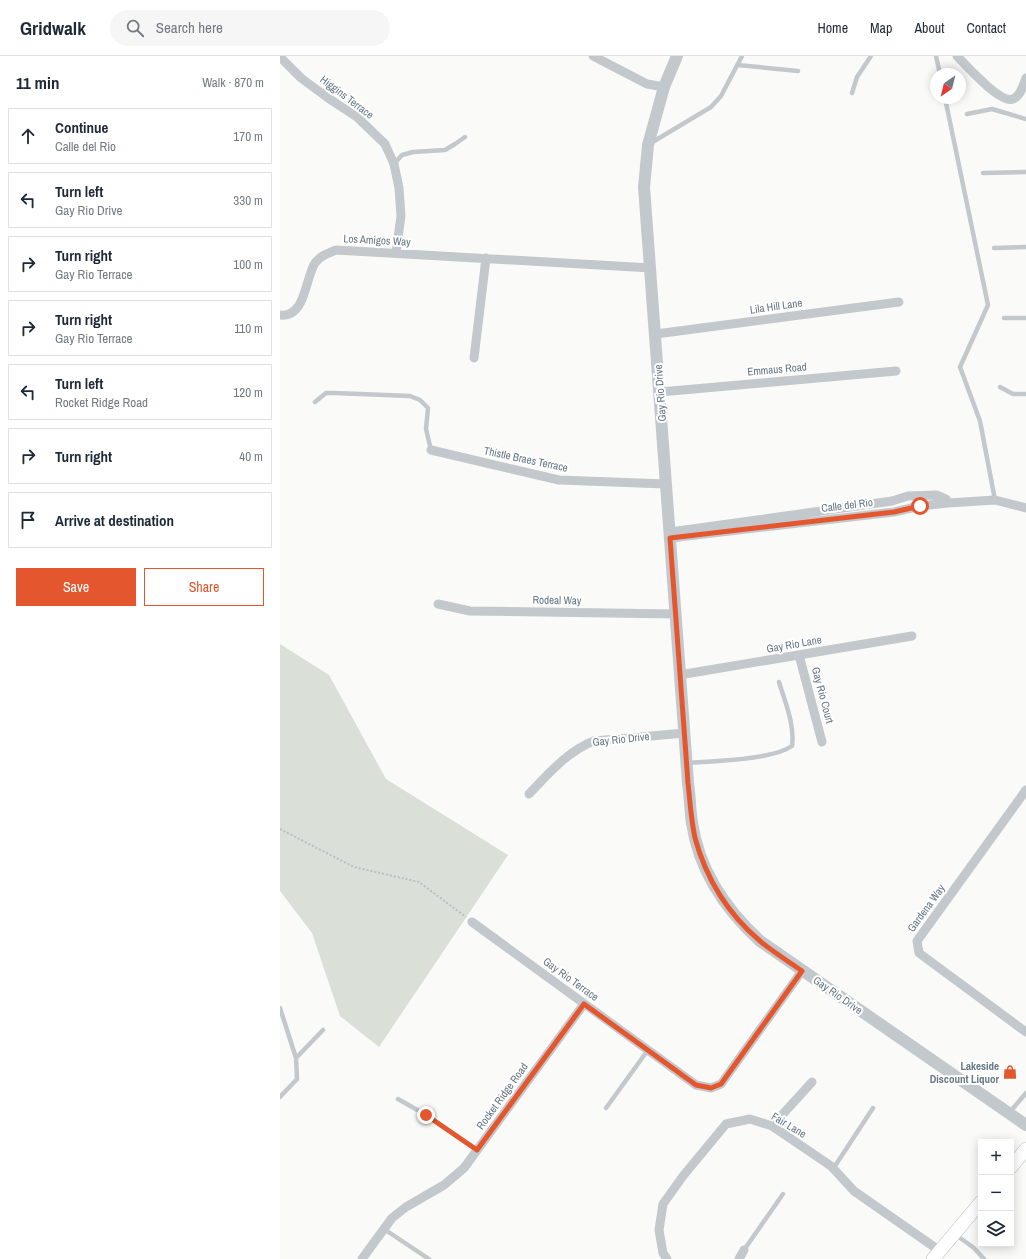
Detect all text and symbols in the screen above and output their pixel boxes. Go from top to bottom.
search box [110,10,390,46]
text: Gridwalk [20,15,86,41]
icon: search [124,17,146,39]
text: Search here [156,17,223,38]
text: Home [817,19,848,37]
text: Map [870,19,892,37]
text: About [914,19,944,37]
text: Contact [966,19,1006,37]
north arrow [930,68,966,104]
text: 11 min [16,71,59,94]
street label: Higgins Terrace [317,72,377,122]
text: Walk · 870 m [202,74,264,91]
text: Continue [55,117,108,138]
icon: ahead [17,125,39,147]
text: 170 m [233,128,263,145]
text: Calle del Rio [55,138,116,155]
text: Turn left [55,181,103,202]
icon: left [17,189,39,211]
text: 330 m [233,192,263,209]
text: Gay Rio Drive [55,202,123,219]
street label: Los Amigos Way [343,231,411,249]
text: Turn right [55,245,112,266]
icon: right [17,253,39,275]
text: 100 m [233,256,263,273]
text: Gay Rio Terrace [55,266,132,283]
street label: Lila Hill Lane [749,295,803,317]
text: Turn right [55,309,112,330]
icon: right [17,317,39,339]
text: 110 m [234,320,263,337]
text: Gay Rio Terrace [55,330,132,347]
street label: Emmaus Road [747,359,807,379]
street label: Gay Rio Drive [651,364,669,422]
text: Turn left [55,373,103,394]
icon: left [17,381,39,403]
text: 120 m [233,384,263,401]
text: Rocket Ridge Road [55,394,148,411]
street label: Thistle Braes Terrace [483,443,569,475]
icon: right [17,445,39,467]
text: Turn right [55,446,112,467]
text: 40 m [239,448,263,465]
street label: Calle del Rio [821,495,873,515]
route start [911,497,929,515]
icon: arrive [17,509,39,531]
text: Arrive at destination [55,510,174,531]
button: Save [16,568,136,606]
button: Share [144,568,264,606]
street label: Rodeal Way [532,593,582,607]
street label: Gay Rio Lane [765,632,823,656]
street label: Gay Rio Court [809,665,837,725]
street label: Gay Rio Drive [592,729,650,749]
street label: Gardena Way [904,881,948,934]
street label: Gay Rio Terrace [540,954,602,1004]
street label: Gay Rio Drive [811,973,865,1017]
place label: Lakeside Discount Liquor [930,1059,999,1086]
street label: Rocket Ridge Road [473,1060,531,1132]
shop icon: Lakeside Discount Liquor [1002,1064,1018,1080]
route end [417,1106,435,1124]
street label: Fair Lane [769,1109,809,1141]
map controls [978,1139,1014,1247]
button: + [978,1139,1014,1175]
button: − [978,1175,1014,1211]
button: layers [978,1211,1014,1247]

